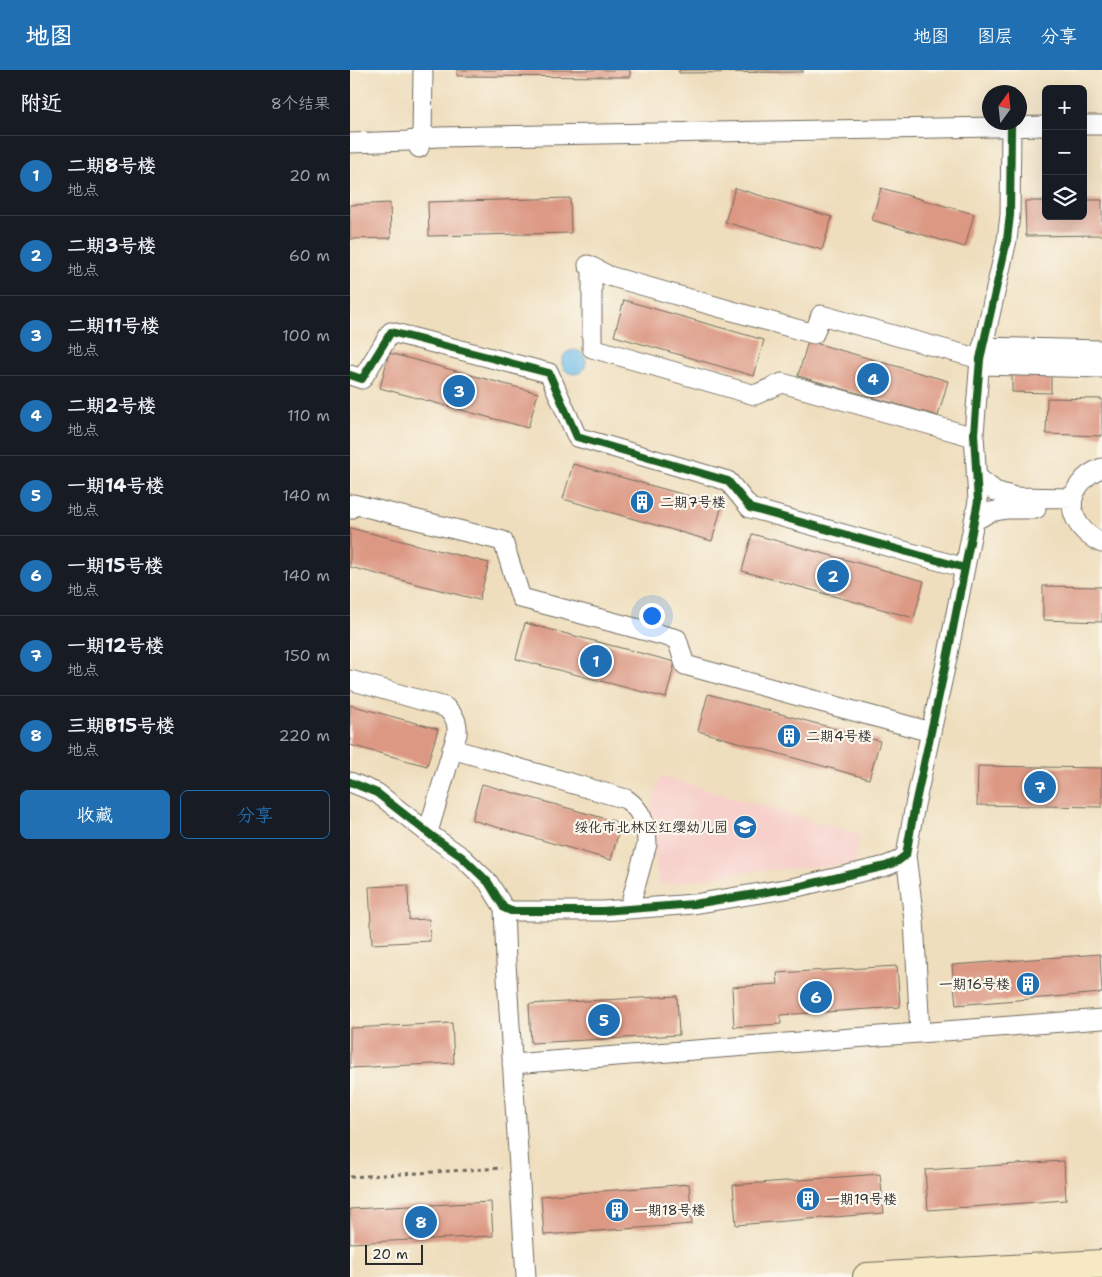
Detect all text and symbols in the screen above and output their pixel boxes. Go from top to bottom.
text: 地图 [25,20,73,52]
text: 地图 [913,24,949,48]
text: 图层 [977,24,1013,48]
text: 分享 [1041,24,1077,48]
north arrow [982,85,1027,130]
map controls [1042,85,1087,220]
button: + [1042,85,1087,130]
text: 附近 [20,89,62,117]
text: 8个结果 [271,93,330,114]
button: − [1042,130,1087,175]
text: 二期8号楼 [67,153,156,178]
text: 1 [32,165,40,186]
text: 20 m [289,165,330,186]
button: layers [1042,175,1087,220]
text: 地点 [67,179,99,200]
text: 二期3号楼 [67,233,156,258]
text: 2 [30,245,42,266]
text: 60 m [289,245,330,266]
text: 地点 [67,259,99,280]
text: 二期11号楼 [67,313,160,338]
text: 3 [30,325,42,346]
text: 100 m [282,325,330,346]
text: 地点 [67,339,99,360]
pin: 4 [857,360,889,398]
pin: 3 [443,372,475,410]
text: 二期2号楼 [67,393,156,418]
text: 4 [30,405,42,426]
text: 110 m [287,405,330,426]
text: 地点 [67,419,99,440]
text: 一期14号楼 [67,473,165,498]
text: 5 [31,485,41,506]
text: 140 m [283,485,330,506]
building icon: 二期7号楼 [629,489,655,515]
place label: 二期7号楼 [660,493,726,511]
text: 地点 [67,499,99,520]
text: 一期15号楼 [67,553,163,578]
pin: 2 [817,557,849,595]
text: 6 [30,565,42,586]
text: 140 m [283,565,330,586]
text: 地点 [67,579,99,600]
your location [639,603,665,629]
text: 一期12号楼 [67,633,164,658]
pin: 1 [580,642,612,680]
text: 7 [30,645,42,666]
text: 150 m [283,645,330,666]
text: 地点 [67,659,99,680]
text: 三期B15号楼 [67,713,175,738]
building icon: 二期4号楼 [776,723,802,749]
text: 8 [30,725,42,746]
text: 220 m [278,725,330,746]
place label: 二期4号楼 [806,727,872,745]
text: 地点 [67,739,99,760]
pin: 7 [1024,768,1056,806]
button: 收藏 [20,790,170,839]
button: 分享 [180,790,330,839]
school or university icon: 绥化市北林区红缨幼儿园 [732,814,758,840]
place label: 绥化市北林区红缨幼儿园 [574,818,728,836]
building icon: 一期16号楼 [1015,971,1041,997]
place label: 一期16号楼 [939,975,1010,993]
pin: 6 [800,978,832,1016]
pin: 5 [588,1001,620,1039]
building icon: 一期19号楼 [795,1186,821,1212]
place label: 一期19号楼 [826,1190,897,1208]
building icon: 一期18号楼 [604,1197,630,1223]
place label: 一期18号楼 [634,1201,705,1219]
pin: 8 [405,1203,437,1241]
scale bar [365,1242,422,1265]
text: 20 m [372,1245,408,1263]

